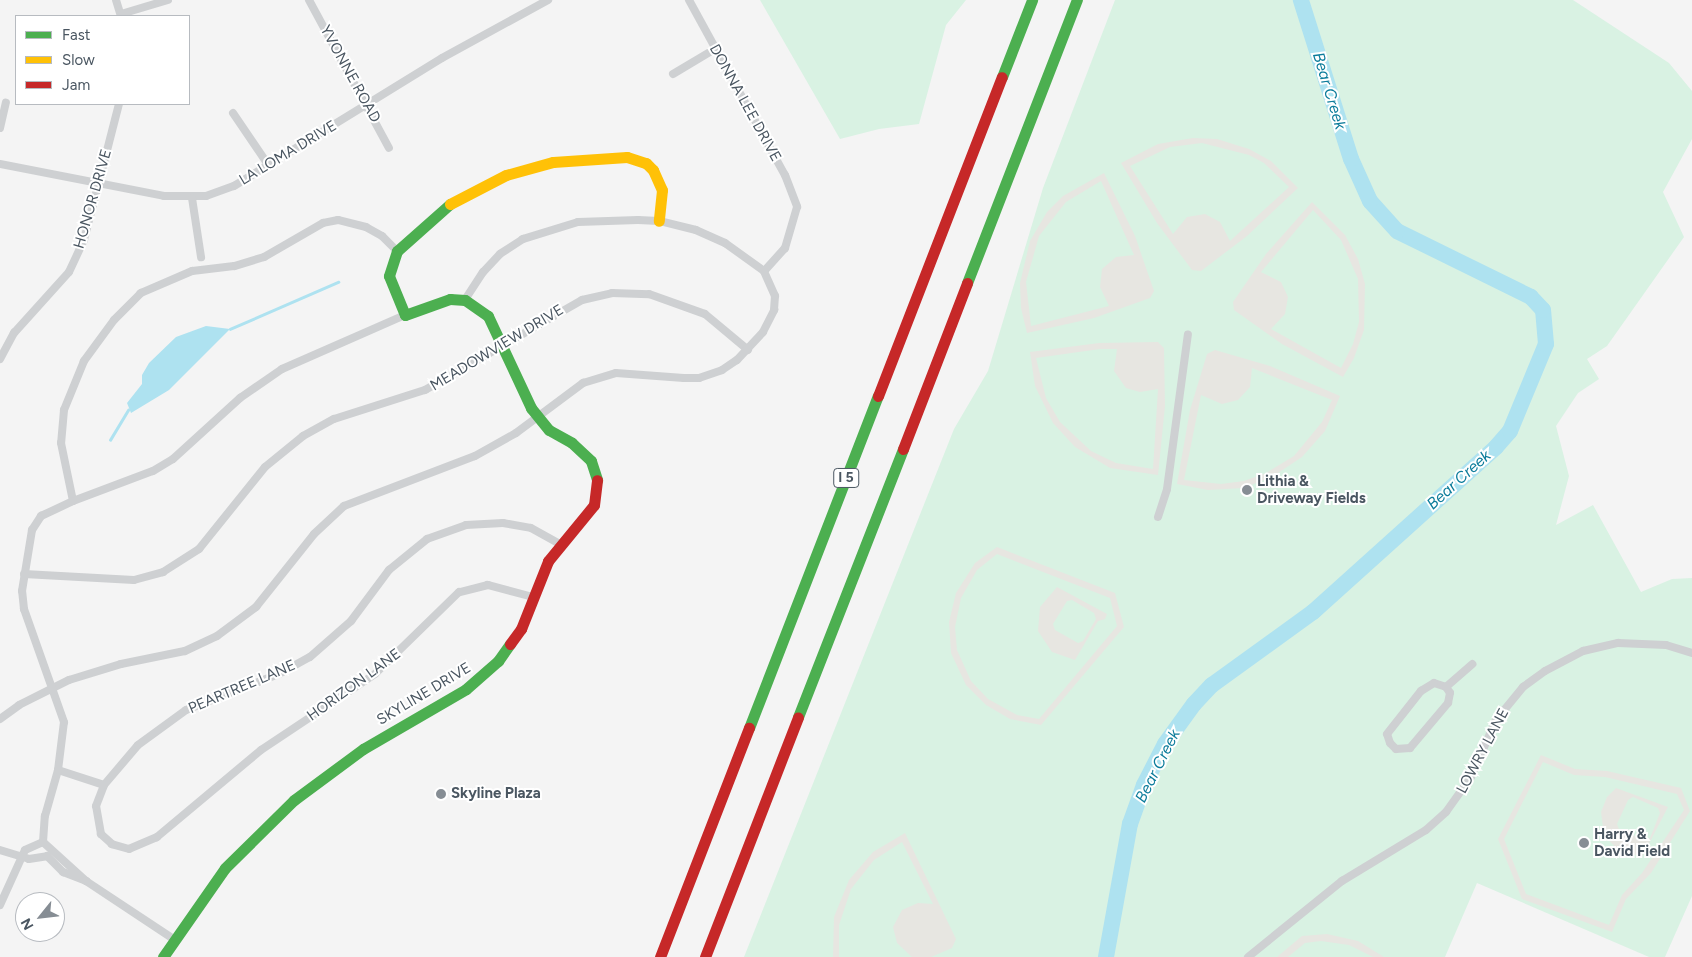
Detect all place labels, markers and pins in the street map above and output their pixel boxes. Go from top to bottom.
place label: Lithia & Driveway Fields [1257,472,1366,507]
marker: Lithia & Driveway Fields [1241,484,1253,496]
place label: Skyline Plaza [451,785,541,803]
marker: Skyline Plaza [435,788,447,800]
place label: Harry & David Field [1594,825,1670,860]
marker: Harry & David Field [1578,837,1590,849]

